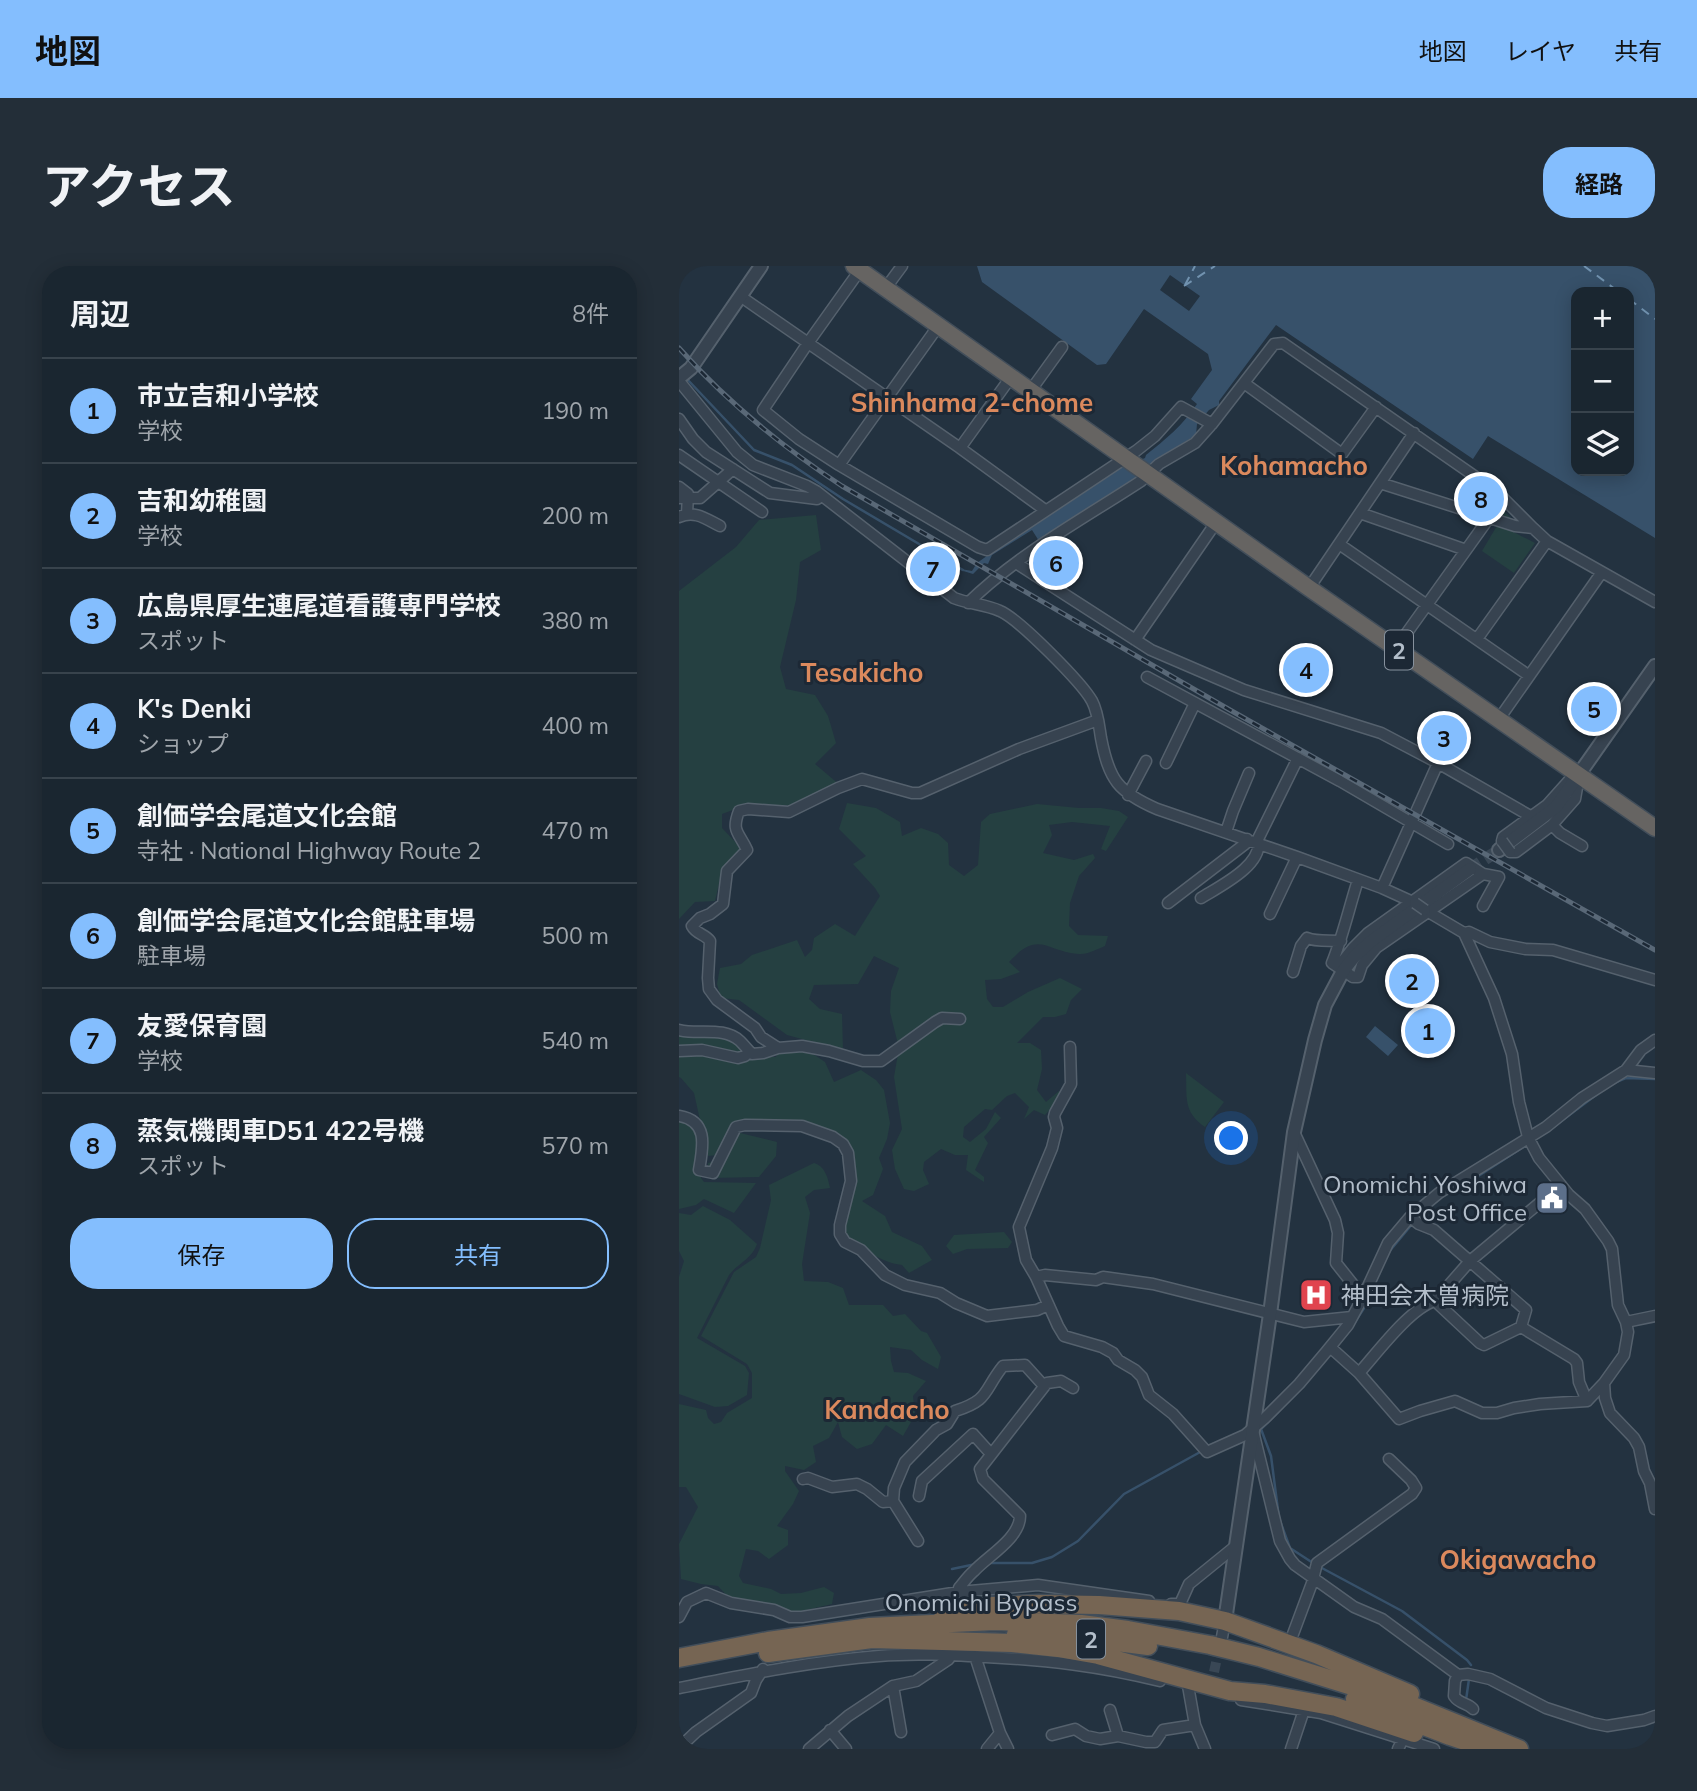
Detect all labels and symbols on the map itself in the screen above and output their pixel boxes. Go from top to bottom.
district label: Shinhama 2-chome [851,386,1093,419]
district label: Kohamacho [1220,449,1368,482]
pin: 8 [1458,473,1504,525]
pin: 6 [1033,537,1079,589]
pin: 7 [910,543,956,595]
road number: 2 [1385,630,1413,670]
pin: 4 [1283,644,1329,696]
district label: Tesakicho [801,656,923,689]
pin: 5 [1571,683,1617,735]
pin: 3 [1421,712,1467,764]
pin: 2 [1389,955,1435,1007]
pin: 1 [1405,1005,1451,1057]
your location [1214,1121,1248,1155]
place label: Onomichi Yoshiwa Post Office [1323,1169,1527,1227]
public building icon: Onomichi Yoshiwa Post Office [1533,1179,1571,1217]
hospital icon: 神田会木曽病院 [1297,1276,1335,1314]
place label: 神田会木曽病院 [1341,1280,1509,1310]
district label: Kandacho [824,1393,950,1426]
district label: Okigawacho [1440,1543,1596,1576]
street label: Onomichi Bypass [885,1587,1077,1617]
road number: 2 [1077,1620,1105,1658]

